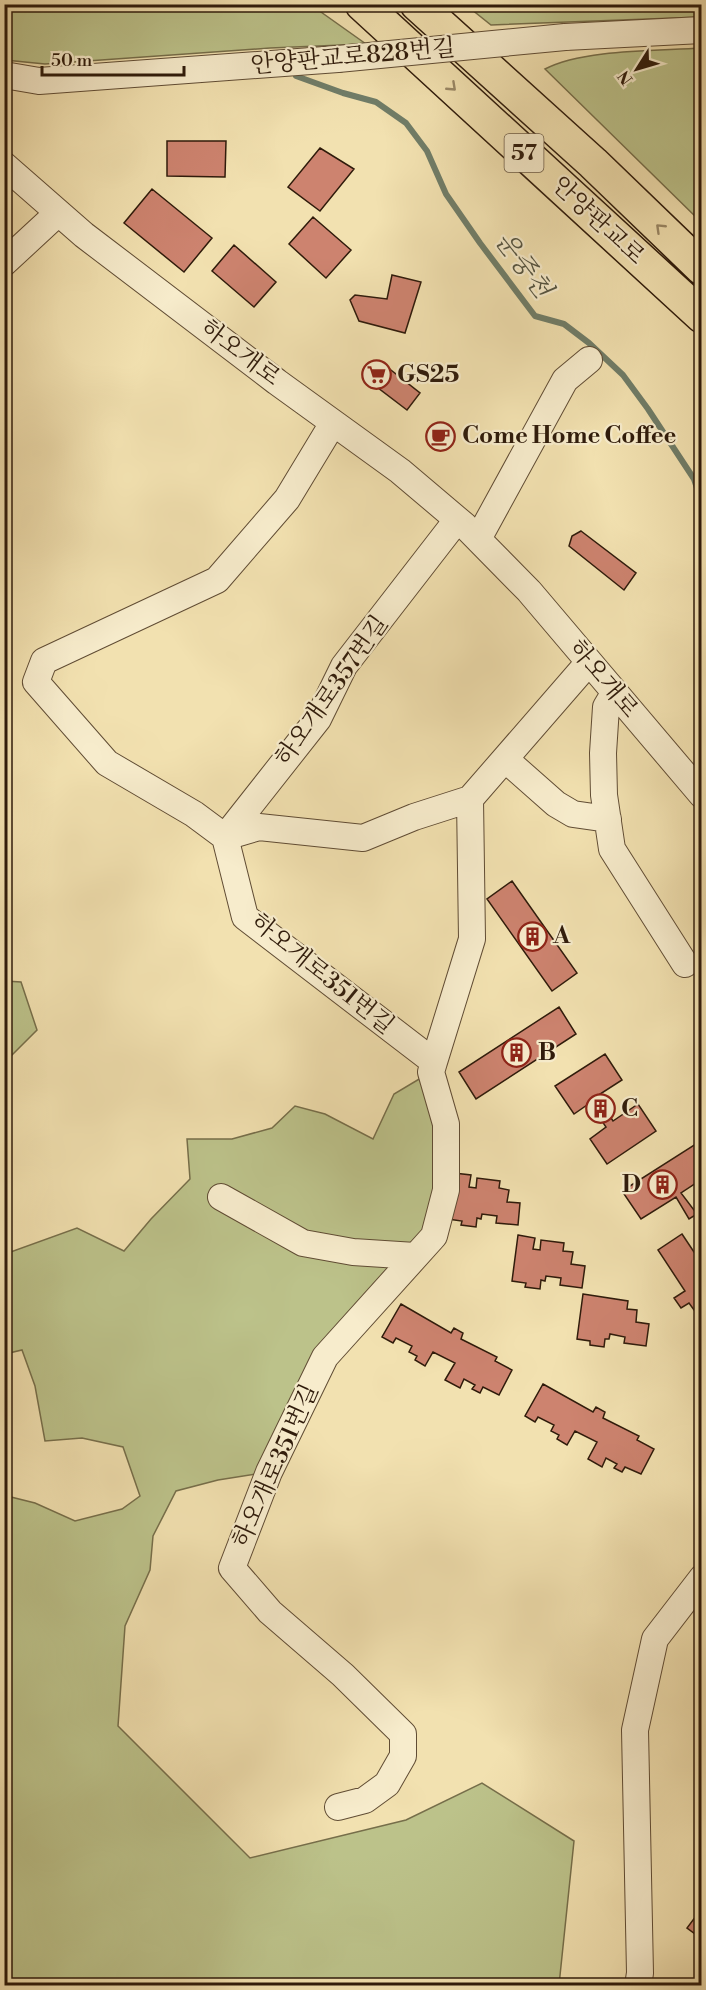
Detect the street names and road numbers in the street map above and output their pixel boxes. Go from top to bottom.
street label: 안양판교로828번길 [249,33,457,81]
road number: 57 [504,134,544,172]
street label: 안양판교로 [545,171,651,271]
street label: 하오개로 [194,313,286,393]
street label: 하오개로357번길 [269,610,395,772]
street label: 하오개로 [562,634,644,724]
street label: 하오개로351번길 [244,907,400,1041]
street label: 하오개로351번길 [227,1380,325,1552]

